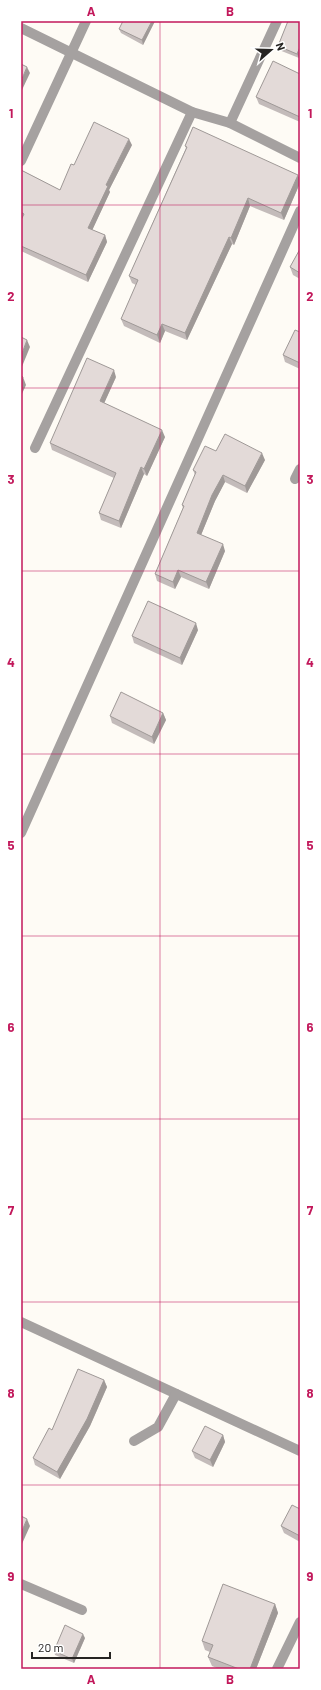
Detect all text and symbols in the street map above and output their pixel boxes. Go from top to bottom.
text: A [87,3,96,19]
text: B [226,3,234,19]
north arrow [251,30,291,70]
text: N [274,41,288,52]
text: 1 [9,105,13,121]
text: 1 [308,105,312,121]
text: 2 [7,288,15,304]
text: 2 [306,288,314,304]
text: 3 [7,471,15,487]
text: 3 [306,471,314,487]
text: 4 [7,654,15,670]
text: 4 [306,654,314,670]
text: 5 [7,837,15,853]
text: 5 [306,837,314,853]
text: 6 [8,1019,15,1035]
text: 6 [307,1019,314,1035]
text: 7 [8,1202,15,1218]
text: 7 [307,1202,314,1218]
text: 8 [7,1385,15,1401]
text: 8 [306,1385,314,1401]
text: 9 [8,1568,15,1584]
text: 9 [307,1568,314,1584]
scale bar [32,1634,110,1660]
text: 20 m [38,1640,64,1654]
text: A [87,1671,96,1687]
text: B [226,1671,234,1687]

